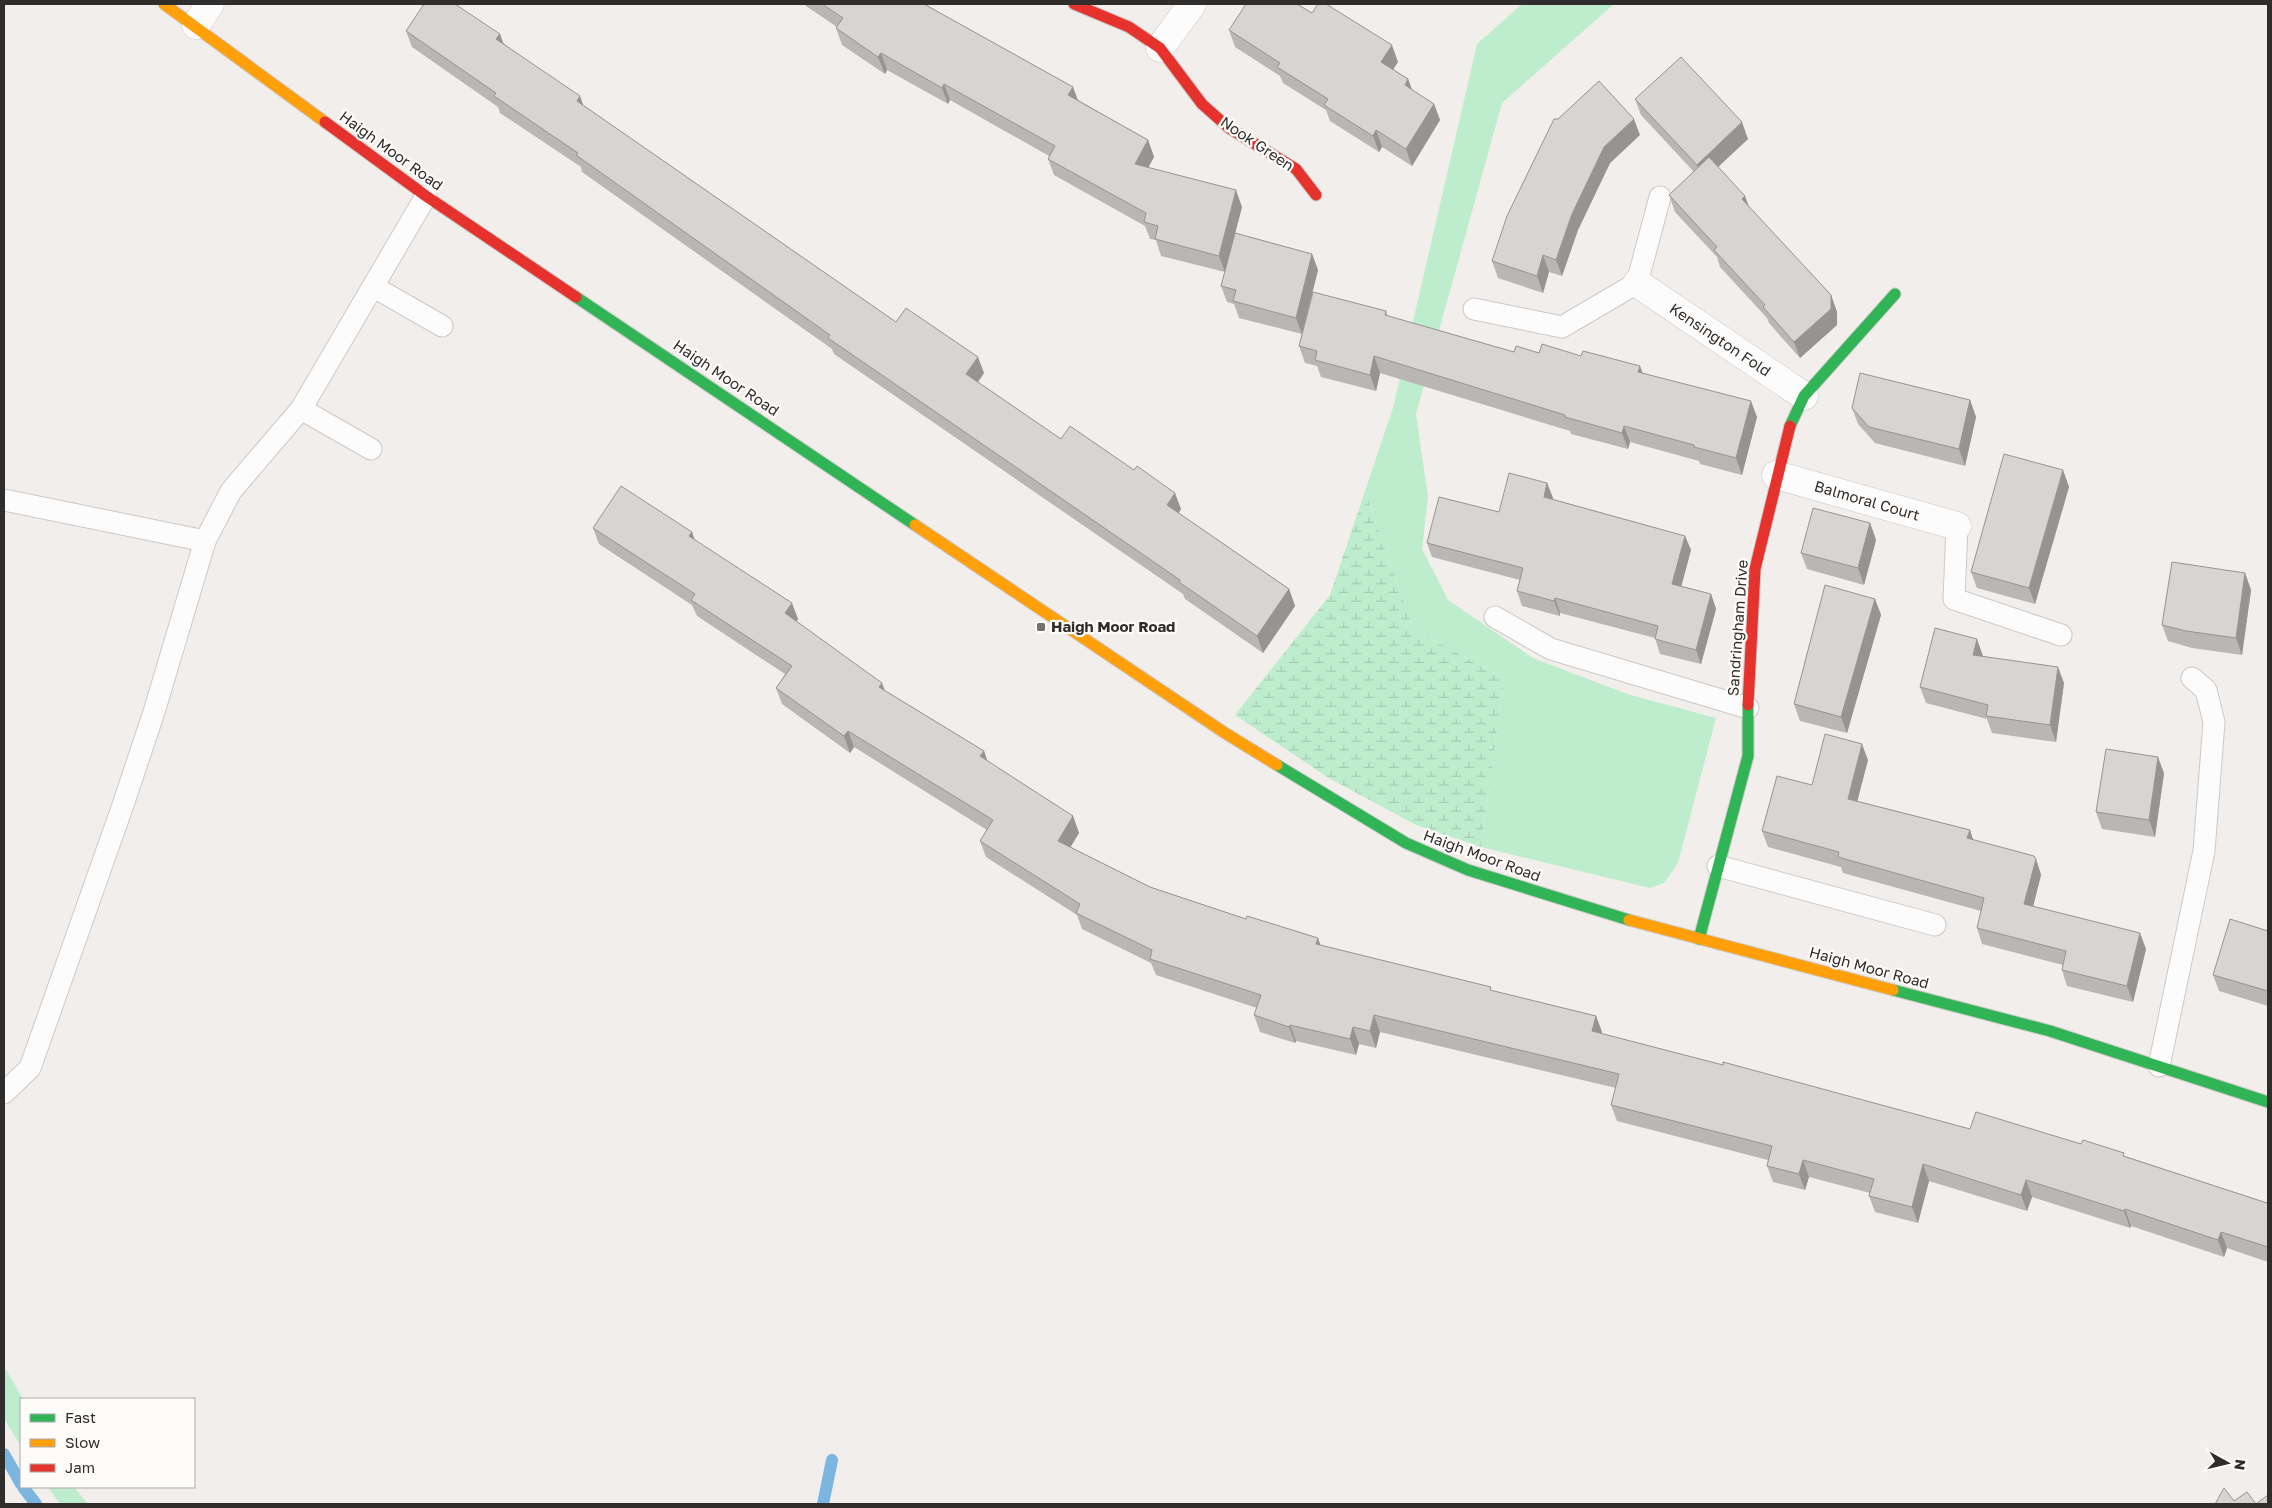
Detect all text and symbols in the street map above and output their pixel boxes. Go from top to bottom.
street label: Haigh Moor Road [336,107,447,194]
street label: Nook Green [1217,112,1298,174]
street label: Kensington Fold [1667,299,1775,380]
street label: Haigh Moor Road [670,335,783,419]
street label: Balmoral Court [1813,476,1922,524]
street label: Sandringham Drive [1723,559,1751,697]
place label: Haigh Moor Road [1051,617,1175,635]
marker: Haigh Moor Road [1035,621,1047,633]
street label: Haigh Moor Road [1421,826,1543,885]
street label: Haigh Moor Road [1807,942,1931,992]
legend [20,1398,195,1488]
text: Fast [65,1408,96,1426]
text: Slow [65,1433,100,1451]
north arrow [2202,1438,2252,1488]
text: Jam [65,1458,95,1476]
text: N [2231,1458,2250,1471]

